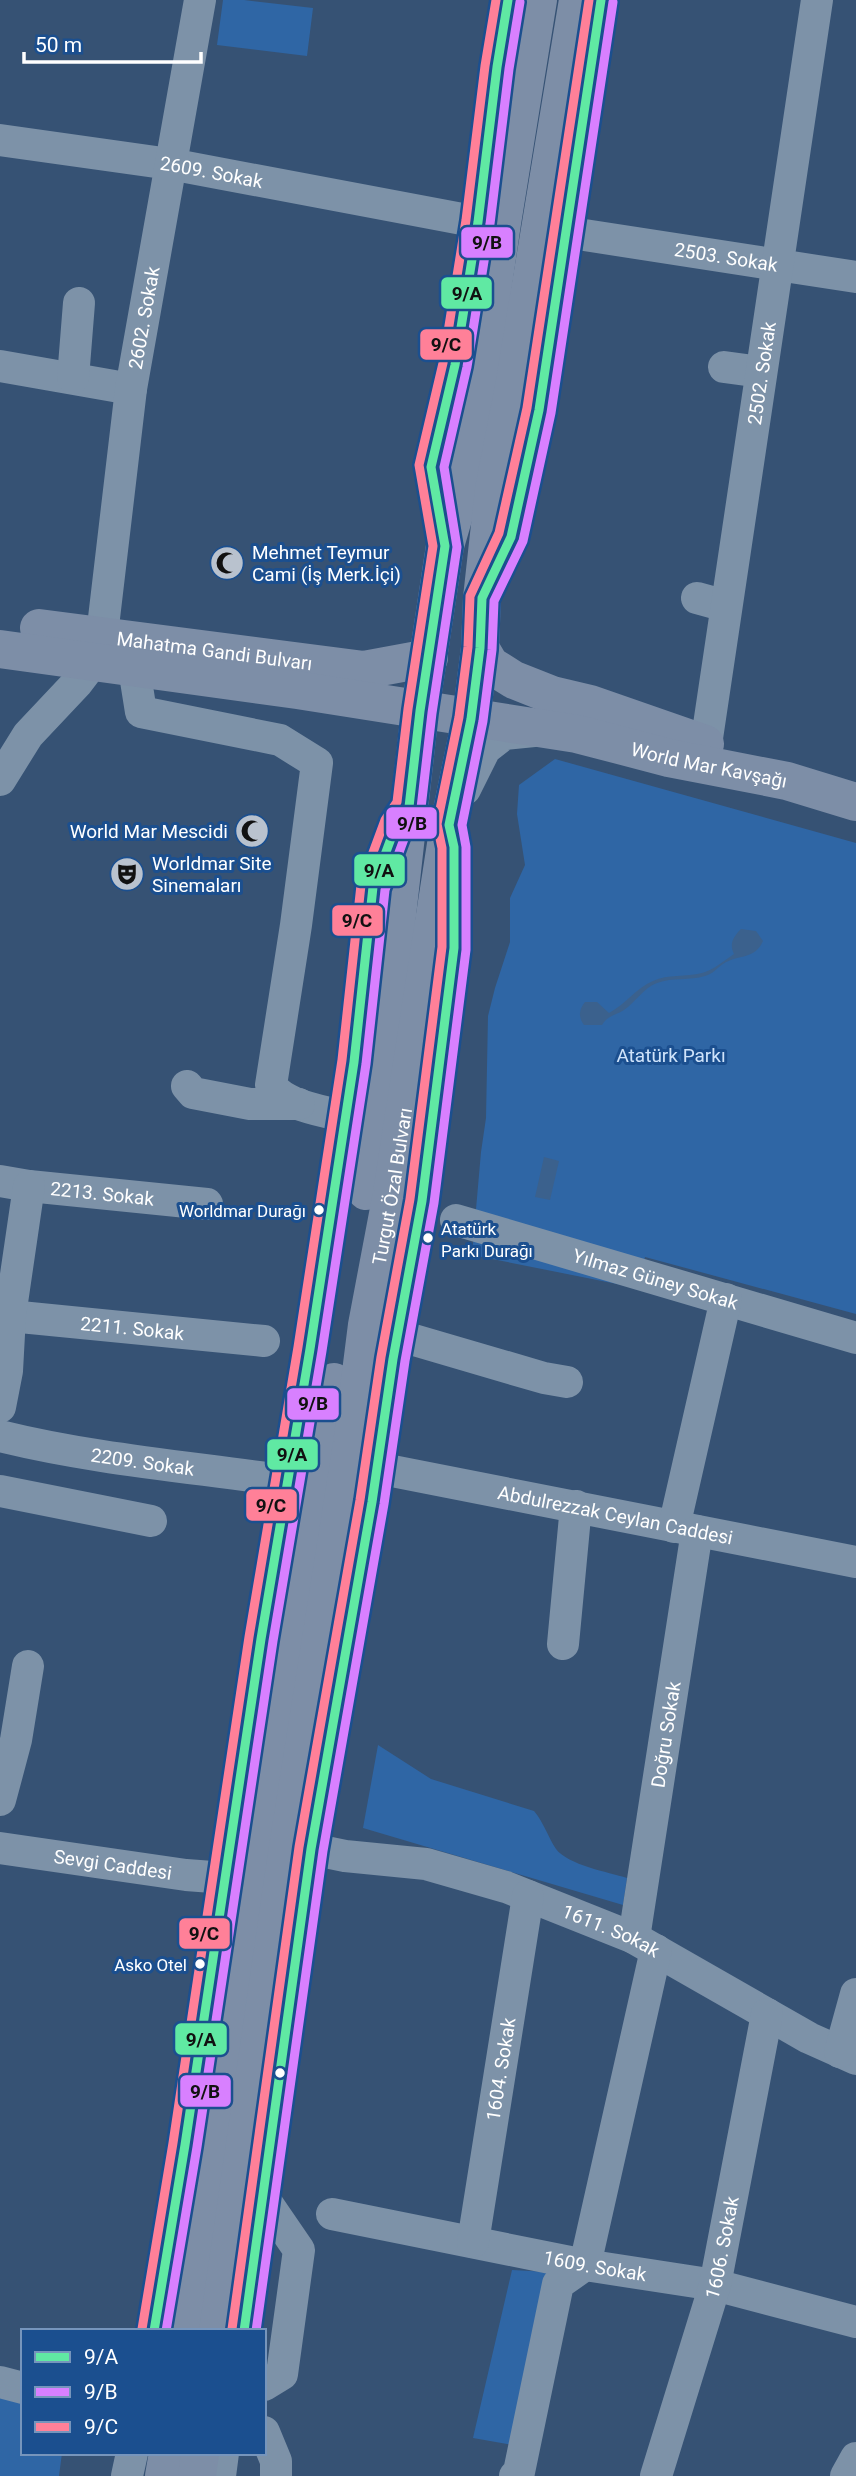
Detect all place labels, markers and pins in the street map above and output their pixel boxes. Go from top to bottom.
place label: Mehmet Teymur Cami (İş Merk.İçi) [252,541,401,586]
mosque icon: Mehmet Teymur Cami (İş Merk.İçi) [208,544,246,582]
mosque icon: World Mar Mescidi [233,812,271,850]
place label: World Mar Mescidi [70,820,228,843]
place label: Worldmar Site Sinemaları [152,852,272,897]
theatre icon: Worldmar Site Sinemaları [108,855,146,893]
place label: Worldmar Durağı [179,1201,306,1221]
marker: Worldmar Durağı [312,1203,326,1217]
place label: Atatürk Parkı Durağı [441,1219,533,1261]
marker: Atatürk Parkı Durağı [421,1231,435,1245]
place label: Asko Otel [114,1955,187,1975]
marker: Asko Otel [193,1957,207,1971]
unlabelled marker [273,2066,287,2080]

